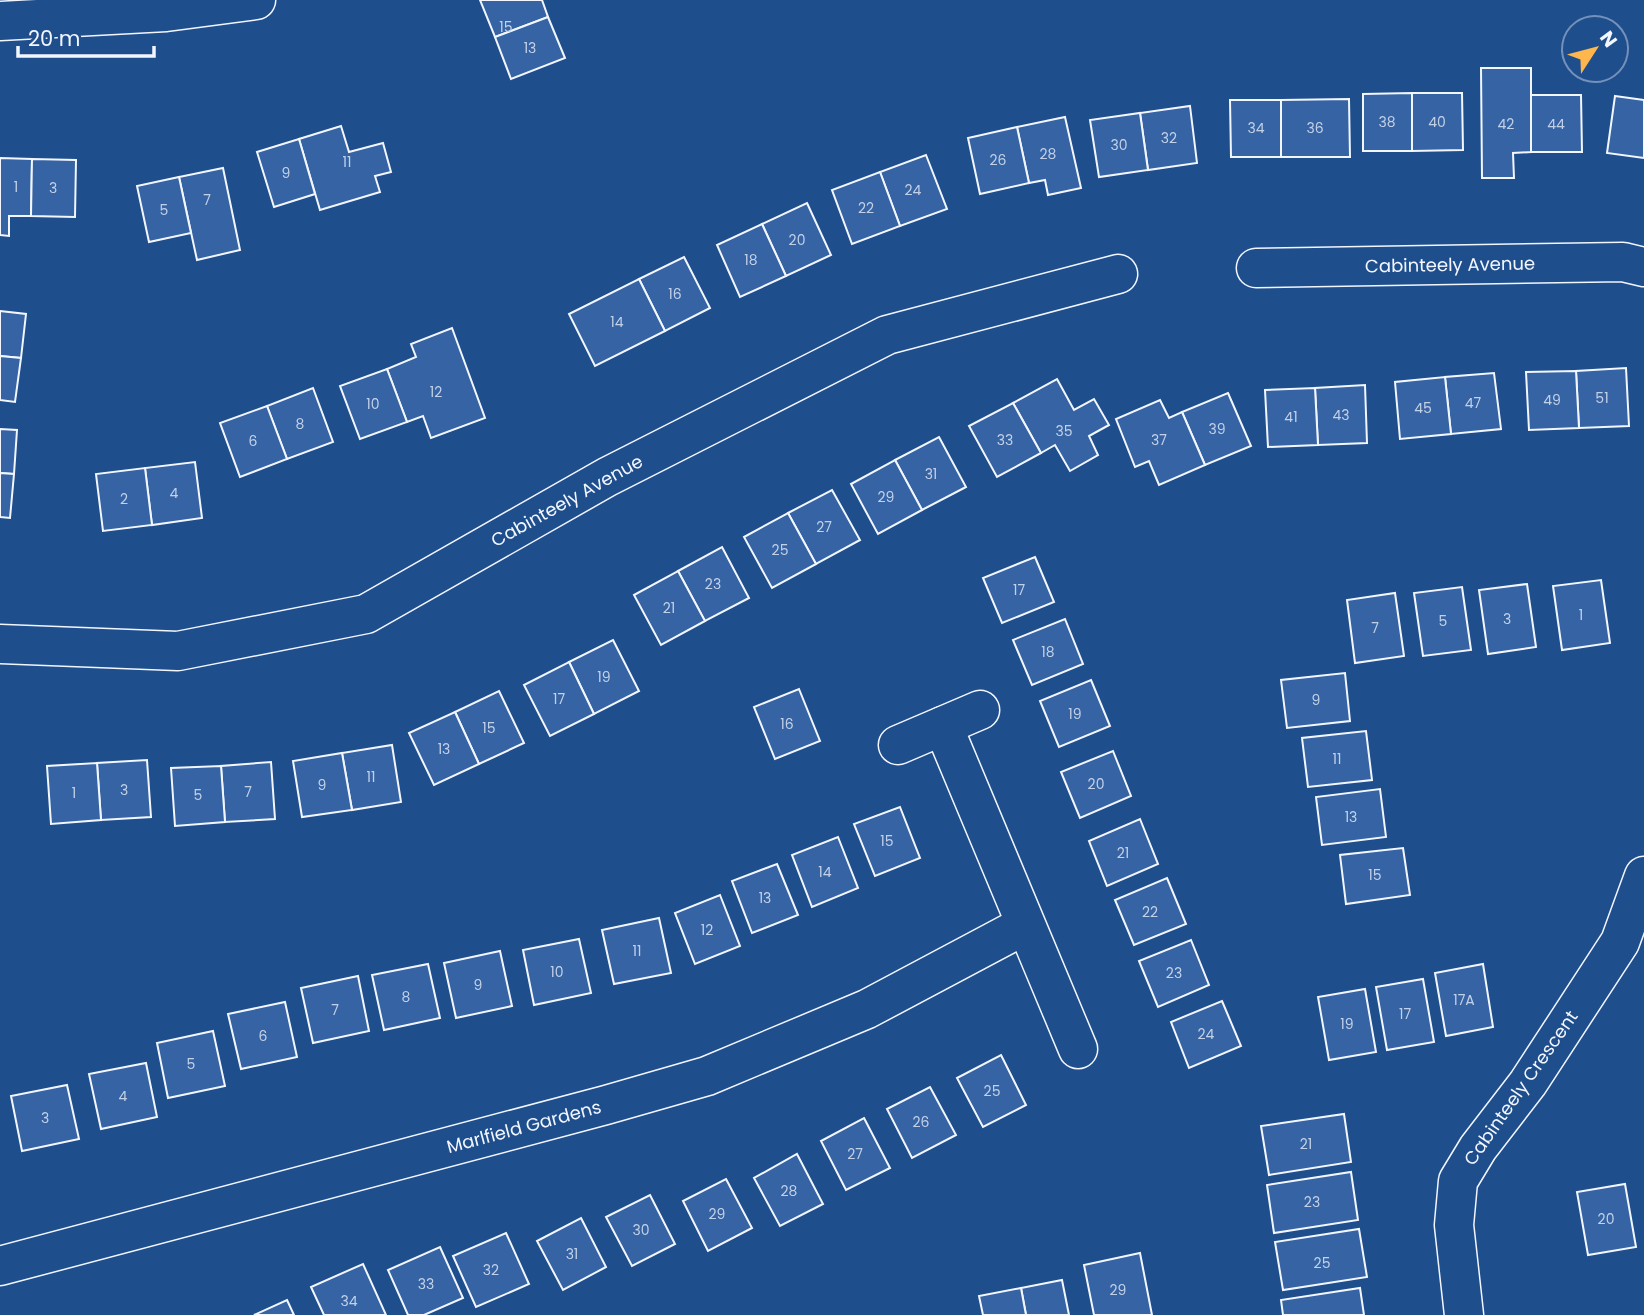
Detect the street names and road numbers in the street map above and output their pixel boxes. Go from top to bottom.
street label: Cabinteely Avenue [1365,251,1535,278]
street label: Cabinteely Avenue [486,448,647,553]
street label: Cabinteely Crescent [1458,1005,1584,1170]
street label: Marlfield Gardens [444,1094,604,1159]

